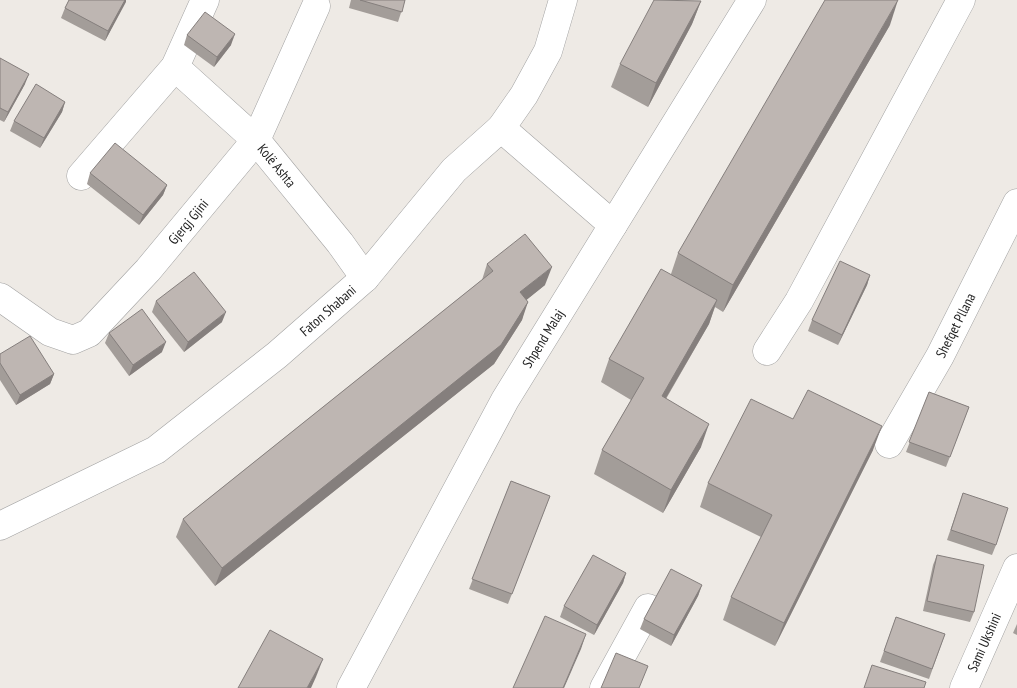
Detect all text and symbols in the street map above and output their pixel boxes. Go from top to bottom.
street label: Kolë Ashta [254,140,300,191]
street label: Gjergj Gjini [164,195,212,248]
street label: Faton Shabani [296,281,360,340]
street label: Shefqet Pllana [932,290,979,361]
street label: Shpend Malaj [518,306,568,371]
street label: Sami Ukshini [963,610,1005,675]

